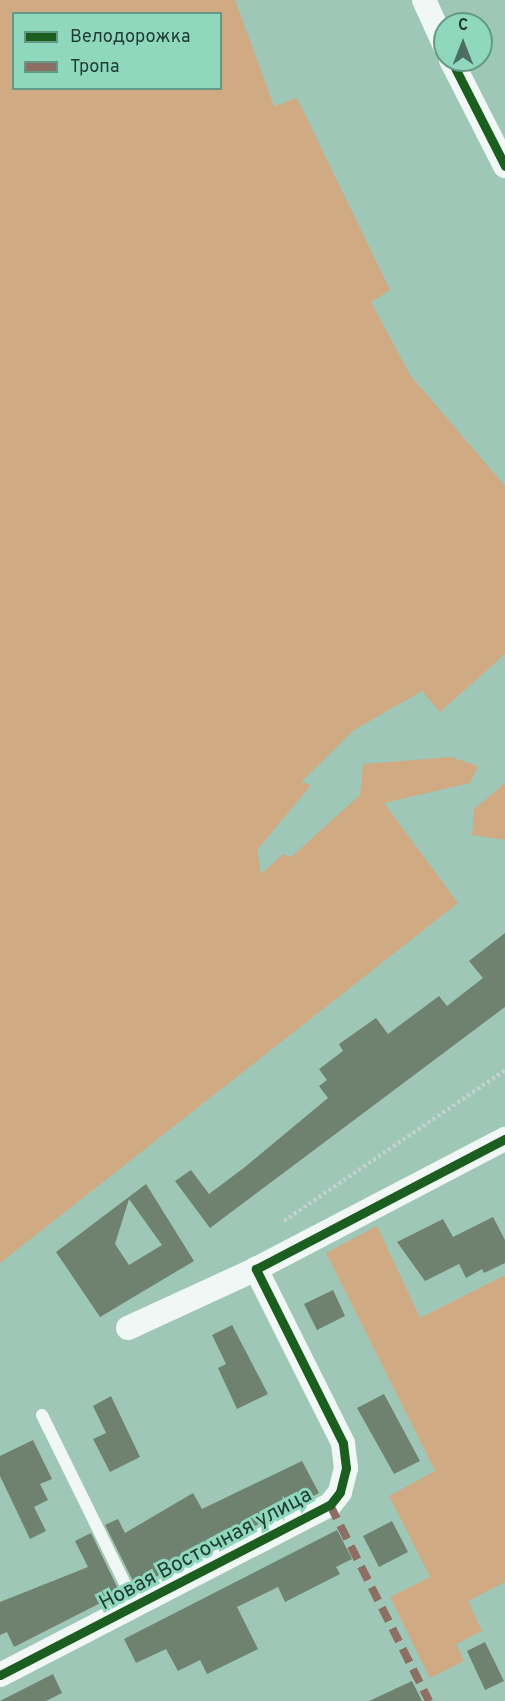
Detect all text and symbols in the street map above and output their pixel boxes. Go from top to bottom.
legend [12,12,222,90]
north arrow [433,12,493,72]
text: С [458,16,468,36]
text: Велодорожка [70,26,190,49]
text: Тропа [70,56,119,79]
street label: Новая Восточная улица [95,1483,317,1617]

